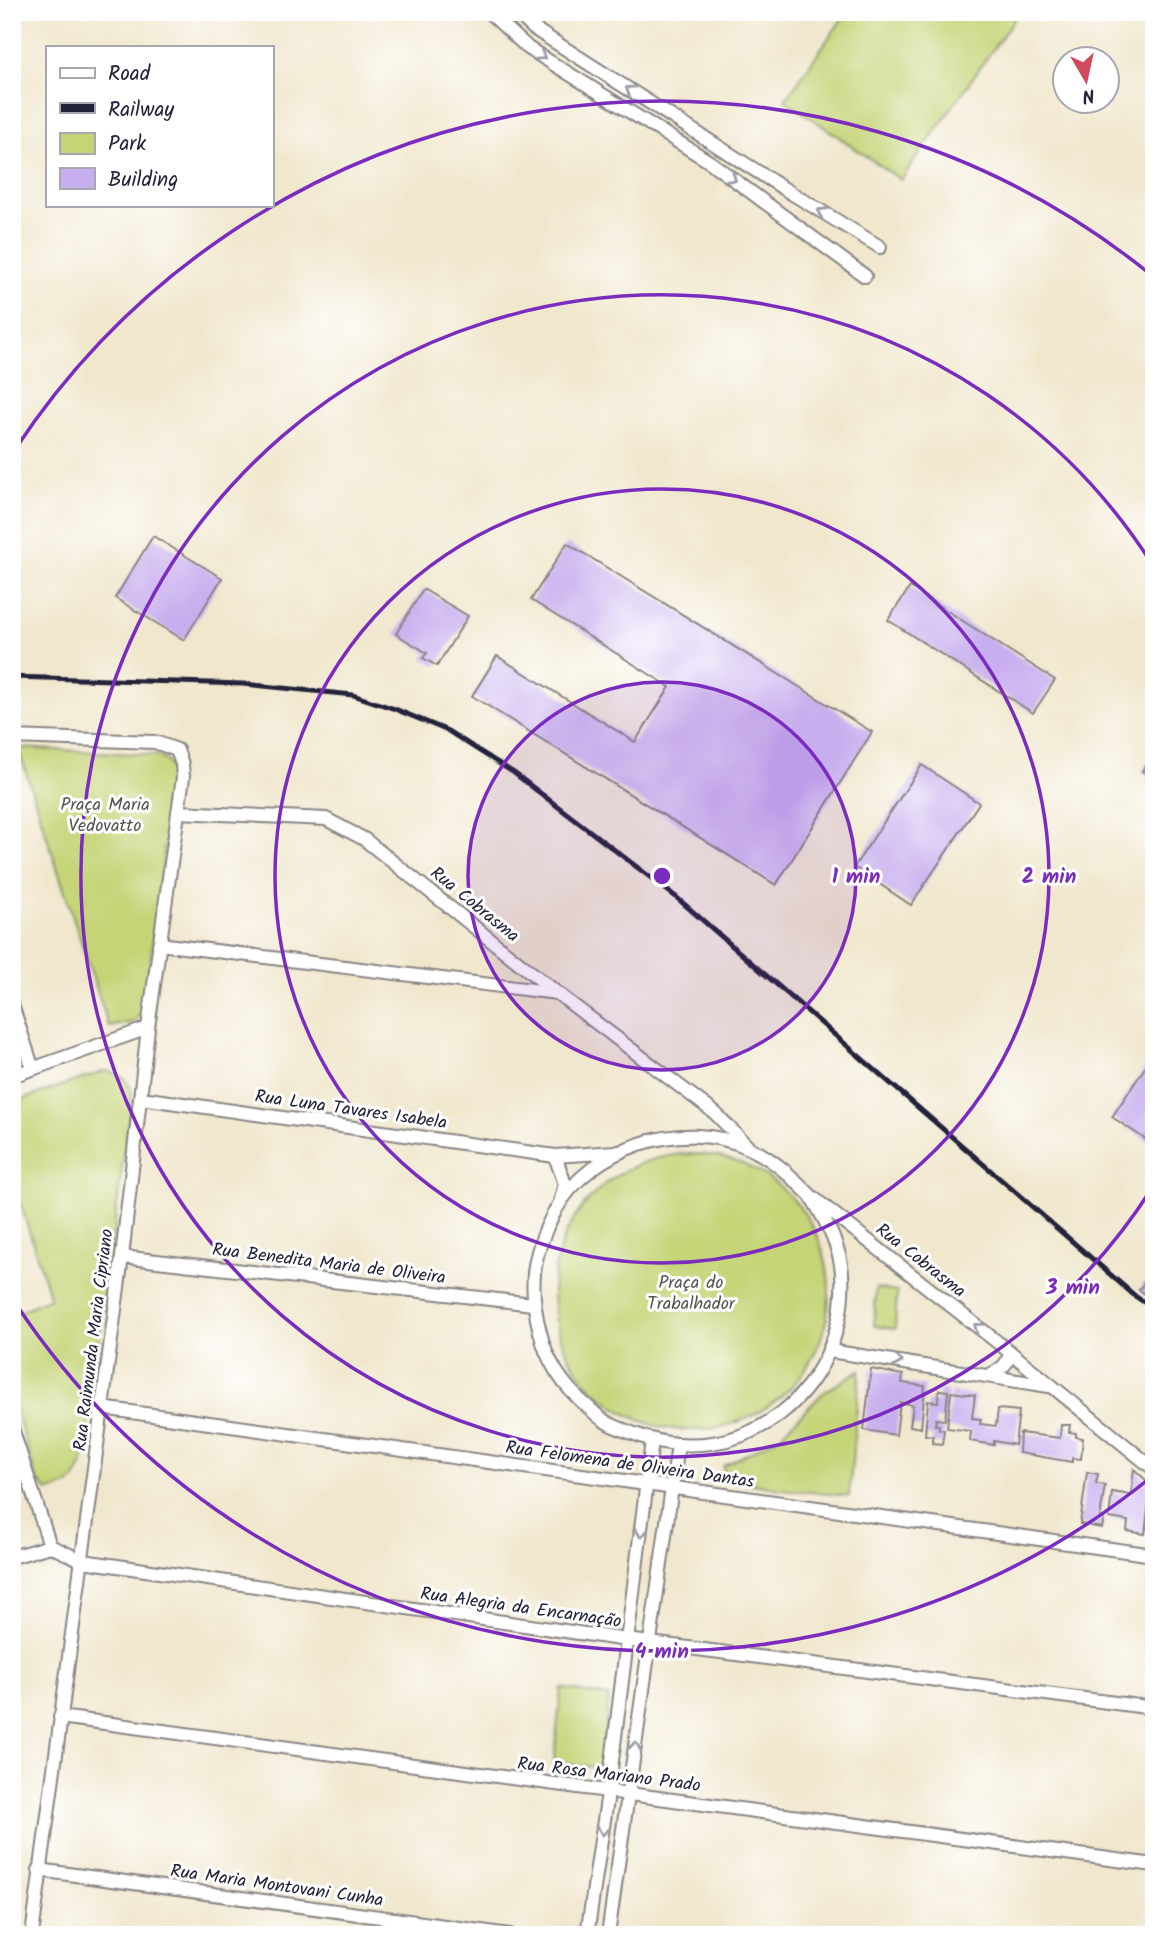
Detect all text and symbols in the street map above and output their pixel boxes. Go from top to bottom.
legend [46,46,273,206]
north arrow [1050,46,1120,116]
one-way arrow [533,48,546,61]
text: Road [108,58,151,91]
text: N [1080,79,1097,111]
one-way arrow [624,85,637,98]
text: Railway [108,94,174,127]
text: Park [108,128,146,161]
text: Building [108,164,178,197]
one-way arrow [724,170,737,183]
one-way arrow [816,207,829,220]
park label: Praça Maria Vedovatto [60,791,150,841]
street label: Rua Cobrasma [423,860,525,950]
text: 1 min [832,861,880,894]
text: 2 min [1022,861,1076,894]
centre of rings [650,864,674,888]
street label: Rua Luna Tavares Isabela [253,1083,449,1138]
street label: Rua Cobrasma [869,1216,972,1306]
street label: Rua Raimunda Maria Cipriano [66,1227,123,1453]
street label: Rua Benedita Maria de Oliveira [210,1236,447,1293]
park label: Praça do Trabalhador [647,1269,736,1319]
text: 3 min [1045,1272,1100,1305]
one-way arrow [973,1322,986,1335]
one-way arrow [892,1353,904,1368]
street label: Rua Felomena de Oliveira Dantas [504,1434,756,1497]
one-way arrow [633,1527,648,1539]
street label: Rua Alegria da Encarnação [418,1580,623,1637]
text: 4 min [635,1636,689,1669]
one-way arrow [628,1740,643,1752]
street label: Rua Rosa Mariano Prado [516,1750,702,1801]
one-way arrow [595,1825,610,1837]
street label: Rua Maria Montovani Cunha [168,1857,385,1916]

